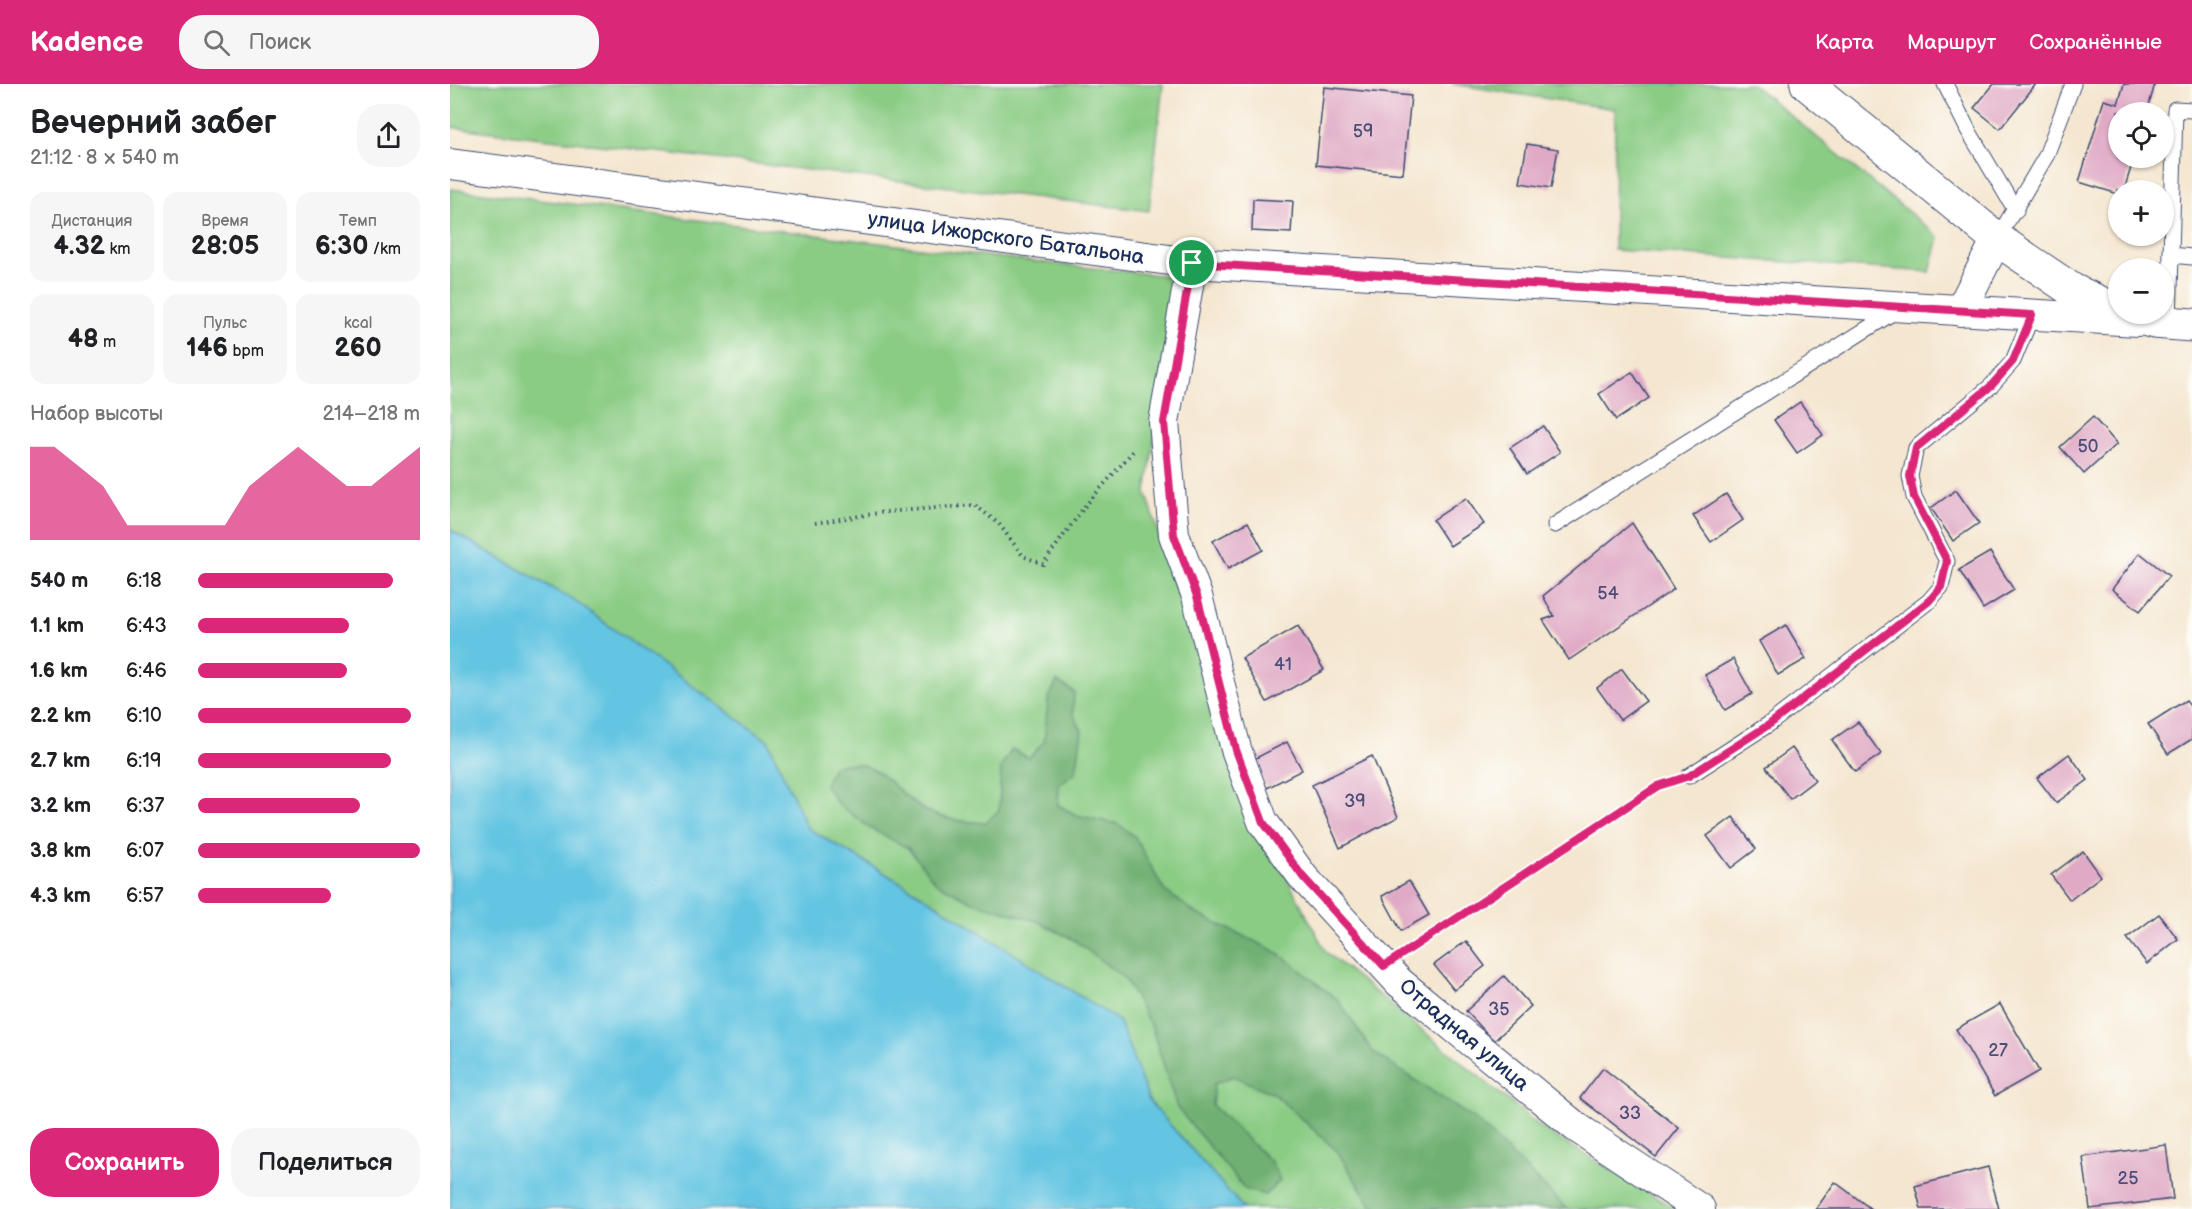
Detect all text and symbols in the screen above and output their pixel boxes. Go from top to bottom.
search box [179,15,599,69]
text: Kadence [30,26,143,59]
icon: search [200,26,233,59]
text: Поиск [248,29,311,56]
text: Карта [1815,30,1874,55]
text: Маршрут [1907,30,1996,55]
text: Сохранённые [2029,30,2162,55]
map controls [2108,102,2174,324]
button: locate [2108,102,2174,168]
text: Вечерний забег [30,103,277,143]
button: share [357,104,420,167]
house number: 59 [1353,121,1373,142]
text: 21:12 · 8 × 540 m [30,146,179,170]
button: + [2108,180,2174,246]
street label: улица Ижорского Батальона [866,206,1147,270]
text: Дистанция [52,212,132,231]
text: Время [201,212,249,231]
text: Темп [339,212,377,231]
text: 4.32 [53,231,105,262]
text: 28:05 [191,231,259,262]
text: 6:30 [315,231,368,262]
pin [1166,237,1217,288]
text: km [105,240,131,259]
text: /km [368,240,401,259]
icon: arrive [1175,246,1208,279]
button: − [2108,258,2174,324]
text: Пульс [203,314,247,333]
text: kcal [344,314,372,333]
text: 48 [68,324,99,355]
text: m [99,333,116,352]
text: 146 [186,333,228,364]
text: 260 [334,333,382,364]
text: bpm [228,342,264,361]
text: Набор высоты [30,402,163,426]
text: 214–218 m [323,402,420,426]
house number: 50 [2078,436,2098,457]
text: 540 m [30,569,88,593]
text: 6:18 [126,569,162,593]
house number: 54 [1597,583,1619,604]
text: 1.1 km [30,614,84,638]
text: 6:43 [126,614,167,638]
house number: 41 [1274,654,1292,675]
text: 1.6 km [30,659,88,683]
text: 6:46 [126,659,167,683]
text: 2.2 km [30,704,91,728]
text: 6:10 [126,704,162,728]
text: 2.7 km [30,749,90,773]
text: 6:19 [126,749,162,773]
house number: 39 [1344,791,1366,812]
text: 3.2 km [30,794,91,818]
text: 6:37 [126,794,164,818]
text: 3.8 km [30,839,91,863]
text: 6:07 [126,839,164,863]
text: 4.3 km [30,884,91,908]
text: 6:57 [126,884,164,908]
street label: Отрадная улица [1394,973,1534,1097]
house number: 35 [1488,999,1510,1020]
house number: 27 [1988,1040,2008,1061]
house number: 33 [1619,1103,1641,1124]
button: Сохранить [30,1128,219,1197]
button: Поделиться [231,1128,420,1197]
house number: 25 [2118,1168,2138,1189]

